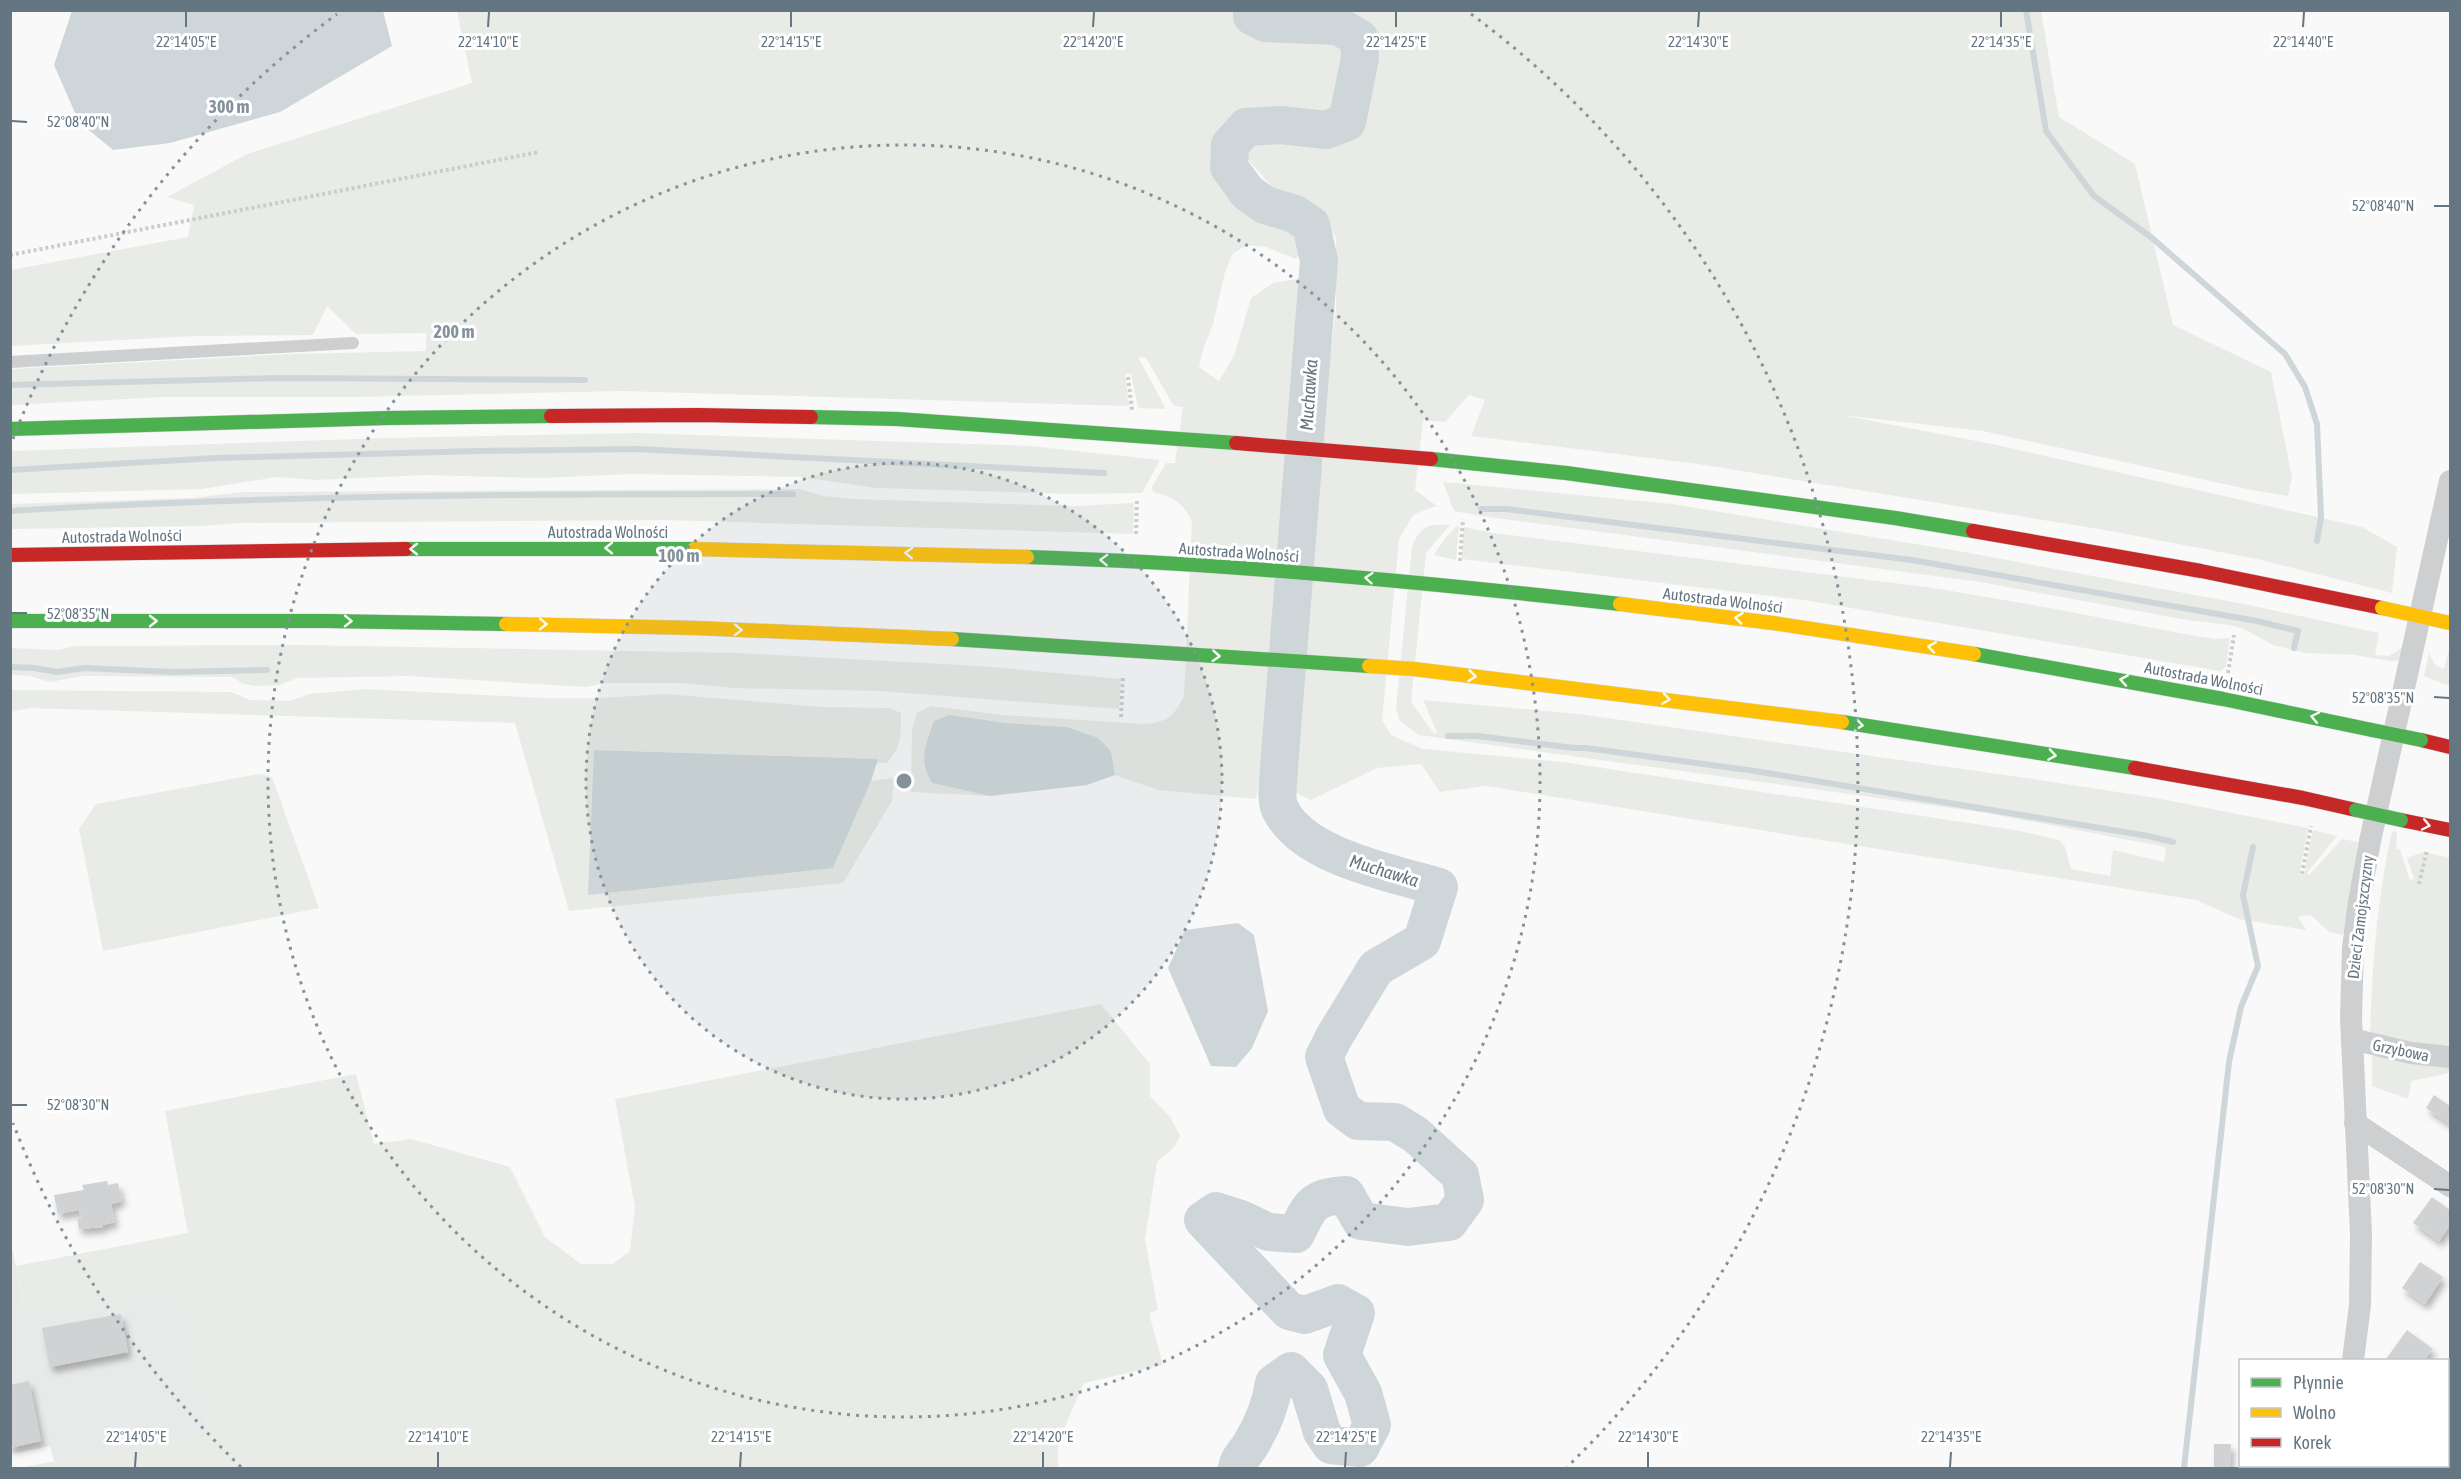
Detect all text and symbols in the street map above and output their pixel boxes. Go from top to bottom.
text: 22°14'05"E [156,33,217,50]
text: 22°14'10"E [458,33,519,50]
text: 22°14'15"E [761,33,822,50]
text: 22°14'20"E [1063,33,1124,50]
text: 22°14'25"E [1366,33,1427,50]
text: 22°14'30"E [1668,33,1729,50]
text: 22°14'35"E [1971,33,2032,50]
text: 22°14'40"E [2273,33,2334,50]
text: 300 m [209,96,249,117]
text: 52°08'40"N [47,113,109,130]
text: 52°08'40"N [2352,197,2414,214]
text: 200 m [434,321,474,342]
water label: Muchawka [1296,358,1322,431]
street label: Autostrada Wolności [548,523,668,541]
street label: Autostrada Wolności [62,526,182,546]
street label: Autostrada Wolności [1178,539,1300,565]
one-way arrow [605,542,614,554]
one-way arrow [410,543,419,555]
text: 100 m [659,545,699,566]
one-way arrow [905,546,914,559]
one-way arrow [1100,554,1109,567]
one-way arrow [1364,572,1373,585]
street label: Autostrada Wolności [1662,584,1784,616]
text: 52°08'35"N [47,605,109,622]
one-way arrow [1734,613,1743,625]
one-way arrow [148,615,157,627]
one-way arrow [343,615,352,628]
one-way arrow [538,618,547,631]
one-way arrow [733,623,742,636]
one-way arrow [1927,641,1936,653]
one-way arrow [1211,649,1220,662]
street label: Autostrada Wolności [2143,658,2265,698]
one-way arrow [1468,669,1477,682]
one-way arrow [2119,674,2129,687]
text: 52°08'35"N [2352,689,2414,706]
one-way arrow [1661,693,1671,705]
one-way arrow [2310,711,2320,724]
one-way arrow [1855,719,1864,731]
one-way arrow [2047,748,2057,760]
centre of rings [894,771,914,791]
one-way arrow [2421,818,2431,831]
water label: Muchawka [1347,850,1422,891]
street label: Dzieci Zamojszczyzny [2343,854,2378,980]
street label: Grzybowa [2371,1035,2431,1066]
text: 52°08'30"N [47,1096,109,1113]
text: 52°08'30"N [2352,1180,2414,1197]
legend [2239,1359,2449,1467]
text: Płynnie [2293,1372,2344,1393]
text: Wolno [2293,1402,2336,1423]
text: 22°14'05"E [106,1428,167,1445]
text: 22°14'10"E [408,1428,469,1445]
text: 22°14'15"E [711,1428,772,1445]
text: 22°14'20"E [1013,1428,1074,1445]
text: 22°14'25"E [1316,1428,1377,1445]
text: 22°14'30"E [1618,1428,1679,1445]
text: 22°14'35"E [1921,1428,1982,1445]
text: Korek [2293,1432,2331,1453]

